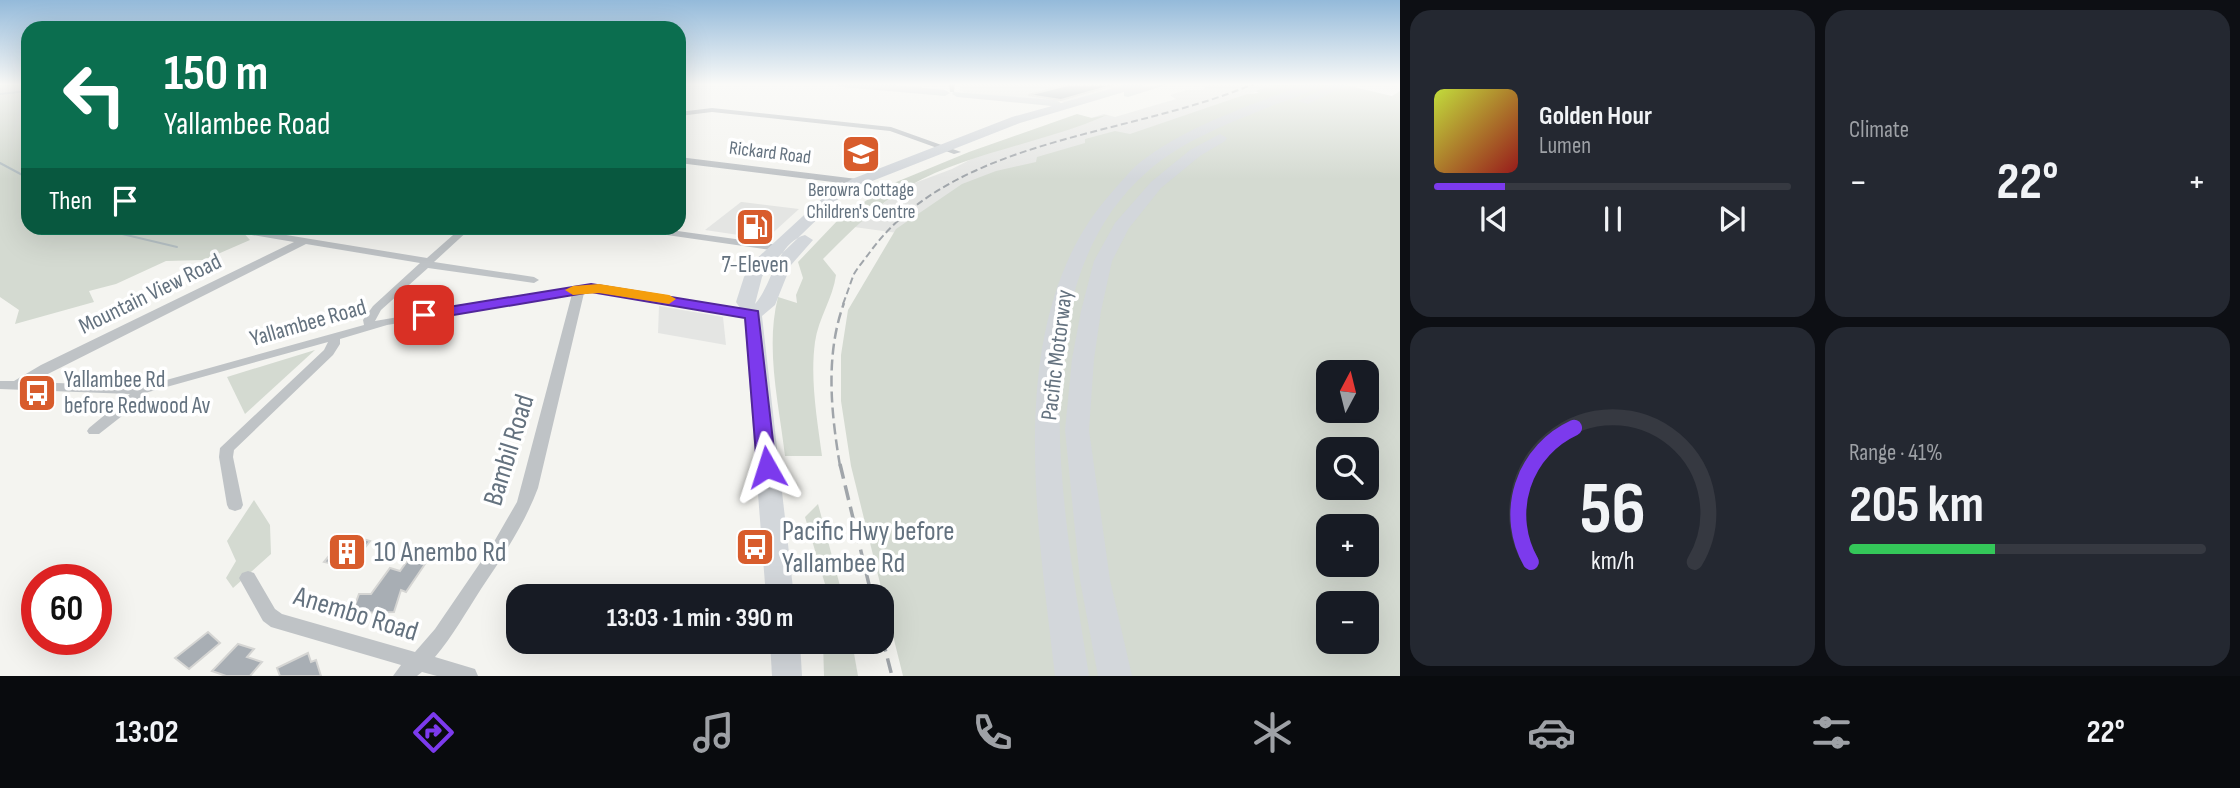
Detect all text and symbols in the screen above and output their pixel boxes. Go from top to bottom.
text: 150 m [164,45,268,104]
icon: left [49,49,140,140]
text: Golden Hour [1539,101,1652,132]
text: Yallambee Road [164,105,330,144]
text: Climate [1849,116,1909,144]
text: Lumen [1539,132,1591,160]
school or university icon: Berowra Cottage Children's Centre [840,133,882,175]
street label: Rickard Road [728,137,812,169]
text: 22° [1996,151,2059,214]
text: − [1849,160,1868,205]
text: + [2187,160,2206,205]
place label: Berowra Cottage Children's Centre [807,179,915,224]
icon: arrive [106,182,144,220]
text: Then [49,186,92,217]
icon: previous [1475,200,1513,238]
icon: pause [1594,200,1632,238]
icon: next [1713,200,1751,238]
fuel station icon: 7-Eleven [734,206,776,248]
street label: Mountain View Road [74,247,226,341]
place label: 7-Eleven [721,251,789,279]
pin [394,285,454,345]
street label: Pacific Motorway [1035,288,1079,422]
street label: Yallambee Road [247,293,369,353]
icon: arrive [405,296,443,334]
north arrow [1316,360,1379,424]
map controls [1316,360,1379,654]
place label: Yallambee Rd before Redwood Av [64,366,211,420]
bus stop icon: Yallambee Rd before Redwood Av [16,372,58,414]
street label: Bambil Road [476,390,542,510]
position arrow [730,430,804,504]
button: search [1316,437,1379,500]
text: Range · 41% [1849,439,1943,467]
text: 56 [1579,467,1646,555]
text: 205 km [1849,474,1984,537]
button: + [1316,514,1379,577]
place label: Pacific Hwy before Yallambee Rd [782,515,955,580]
bus stop icon: Pacific Hwy before Yallambee Rd [734,526,776,568]
building icon: 10 Anembo Rd [326,531,368,573]
place label: 10 Anembo Rd [374,536,506,569]
text: km/h [1591,546,1634,577]
speed limit sign: 60 [21,564,112,655]
street label: Anembo Road [289,579,422,649]
button: − [1316,591,1379,654]
text: 13:03 · 1 min · 390 m [607,603,793,634]
icon: directions [409,708,458,757]
icon: music [689,708,738,757]
icon: phone [968,708,1017,757]
icon: climate [1248,708,1297,757]
icon: car [1527,708,1576,757]
icon: filters [1807,708,1856,757]
text: 13:02 [115,713,179,752]
text: 22° [2087,713,2125,752]

